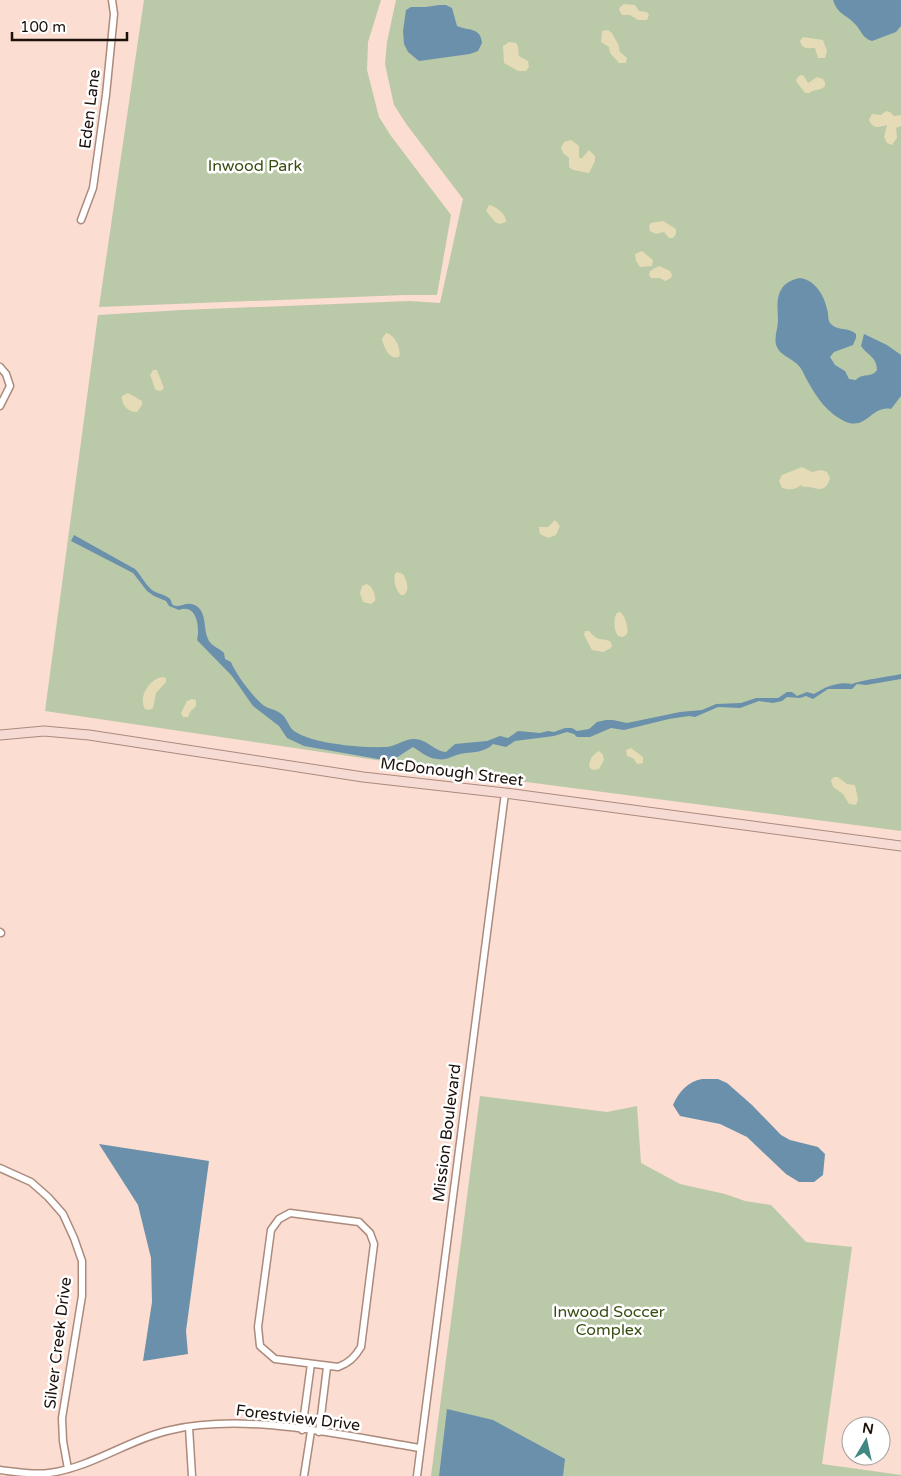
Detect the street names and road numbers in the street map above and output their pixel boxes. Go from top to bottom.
street label: Eden Lane [75,68,105,150]
street label: McDonough Street [379,753,525,791]
street label: Mission Boulevard [429,1063,465,1203]
street label: Silver Creek Drive [40,1276,76,1410]
street label: Forestview Drive [235,1400,361,1436]

